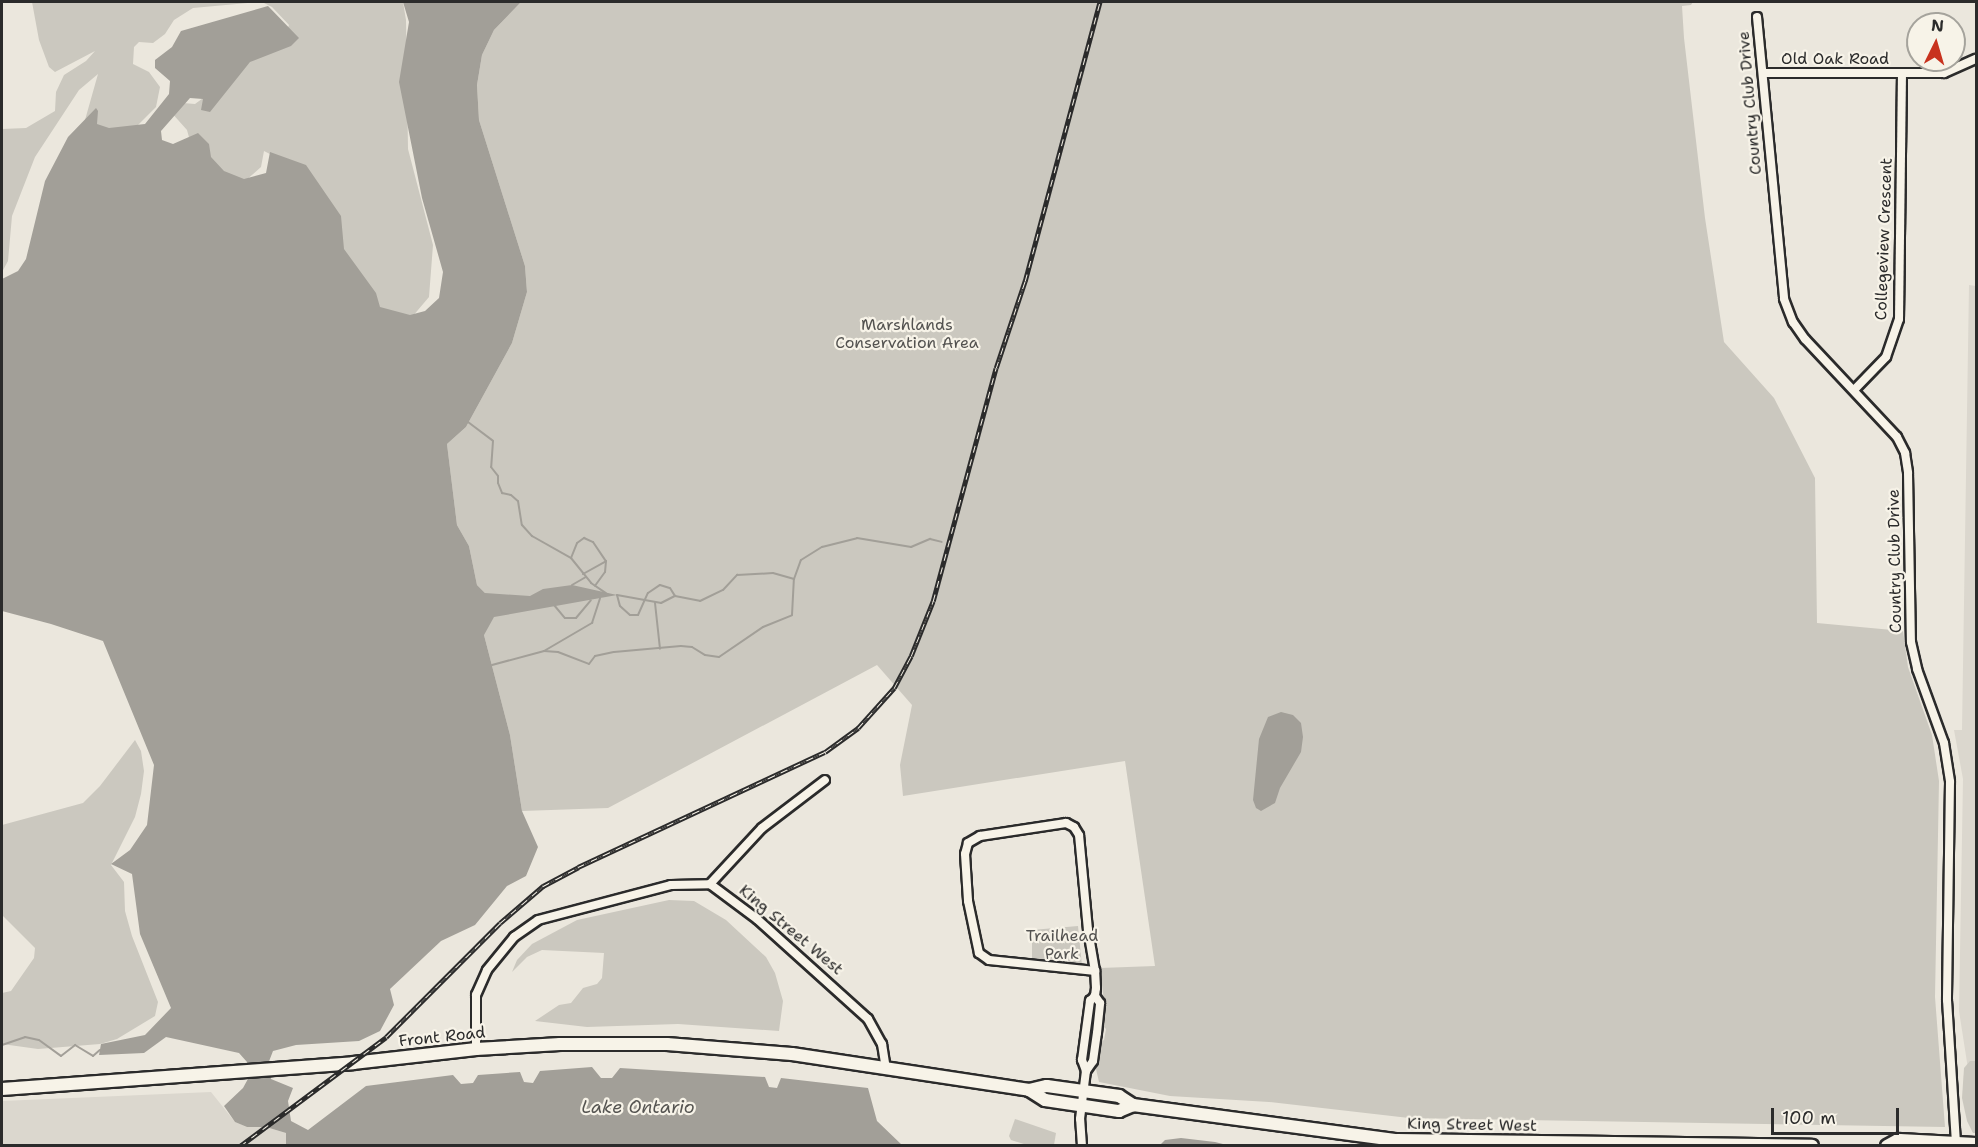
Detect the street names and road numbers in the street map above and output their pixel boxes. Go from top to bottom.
street label: Country Club Drive [1734,30,1766,176]
street label: Old Oak Road [1781,49,1889,69]
street label: Collegeview Crescent [1872,157,1896,321]
street label: Country Club Drive [1884,489,1906,633]
street label: King Street West [735,881,847,979]
street label: Front Road [398,1023,486,1051]
street label: King Street West [1407,1114,1537,1136]

